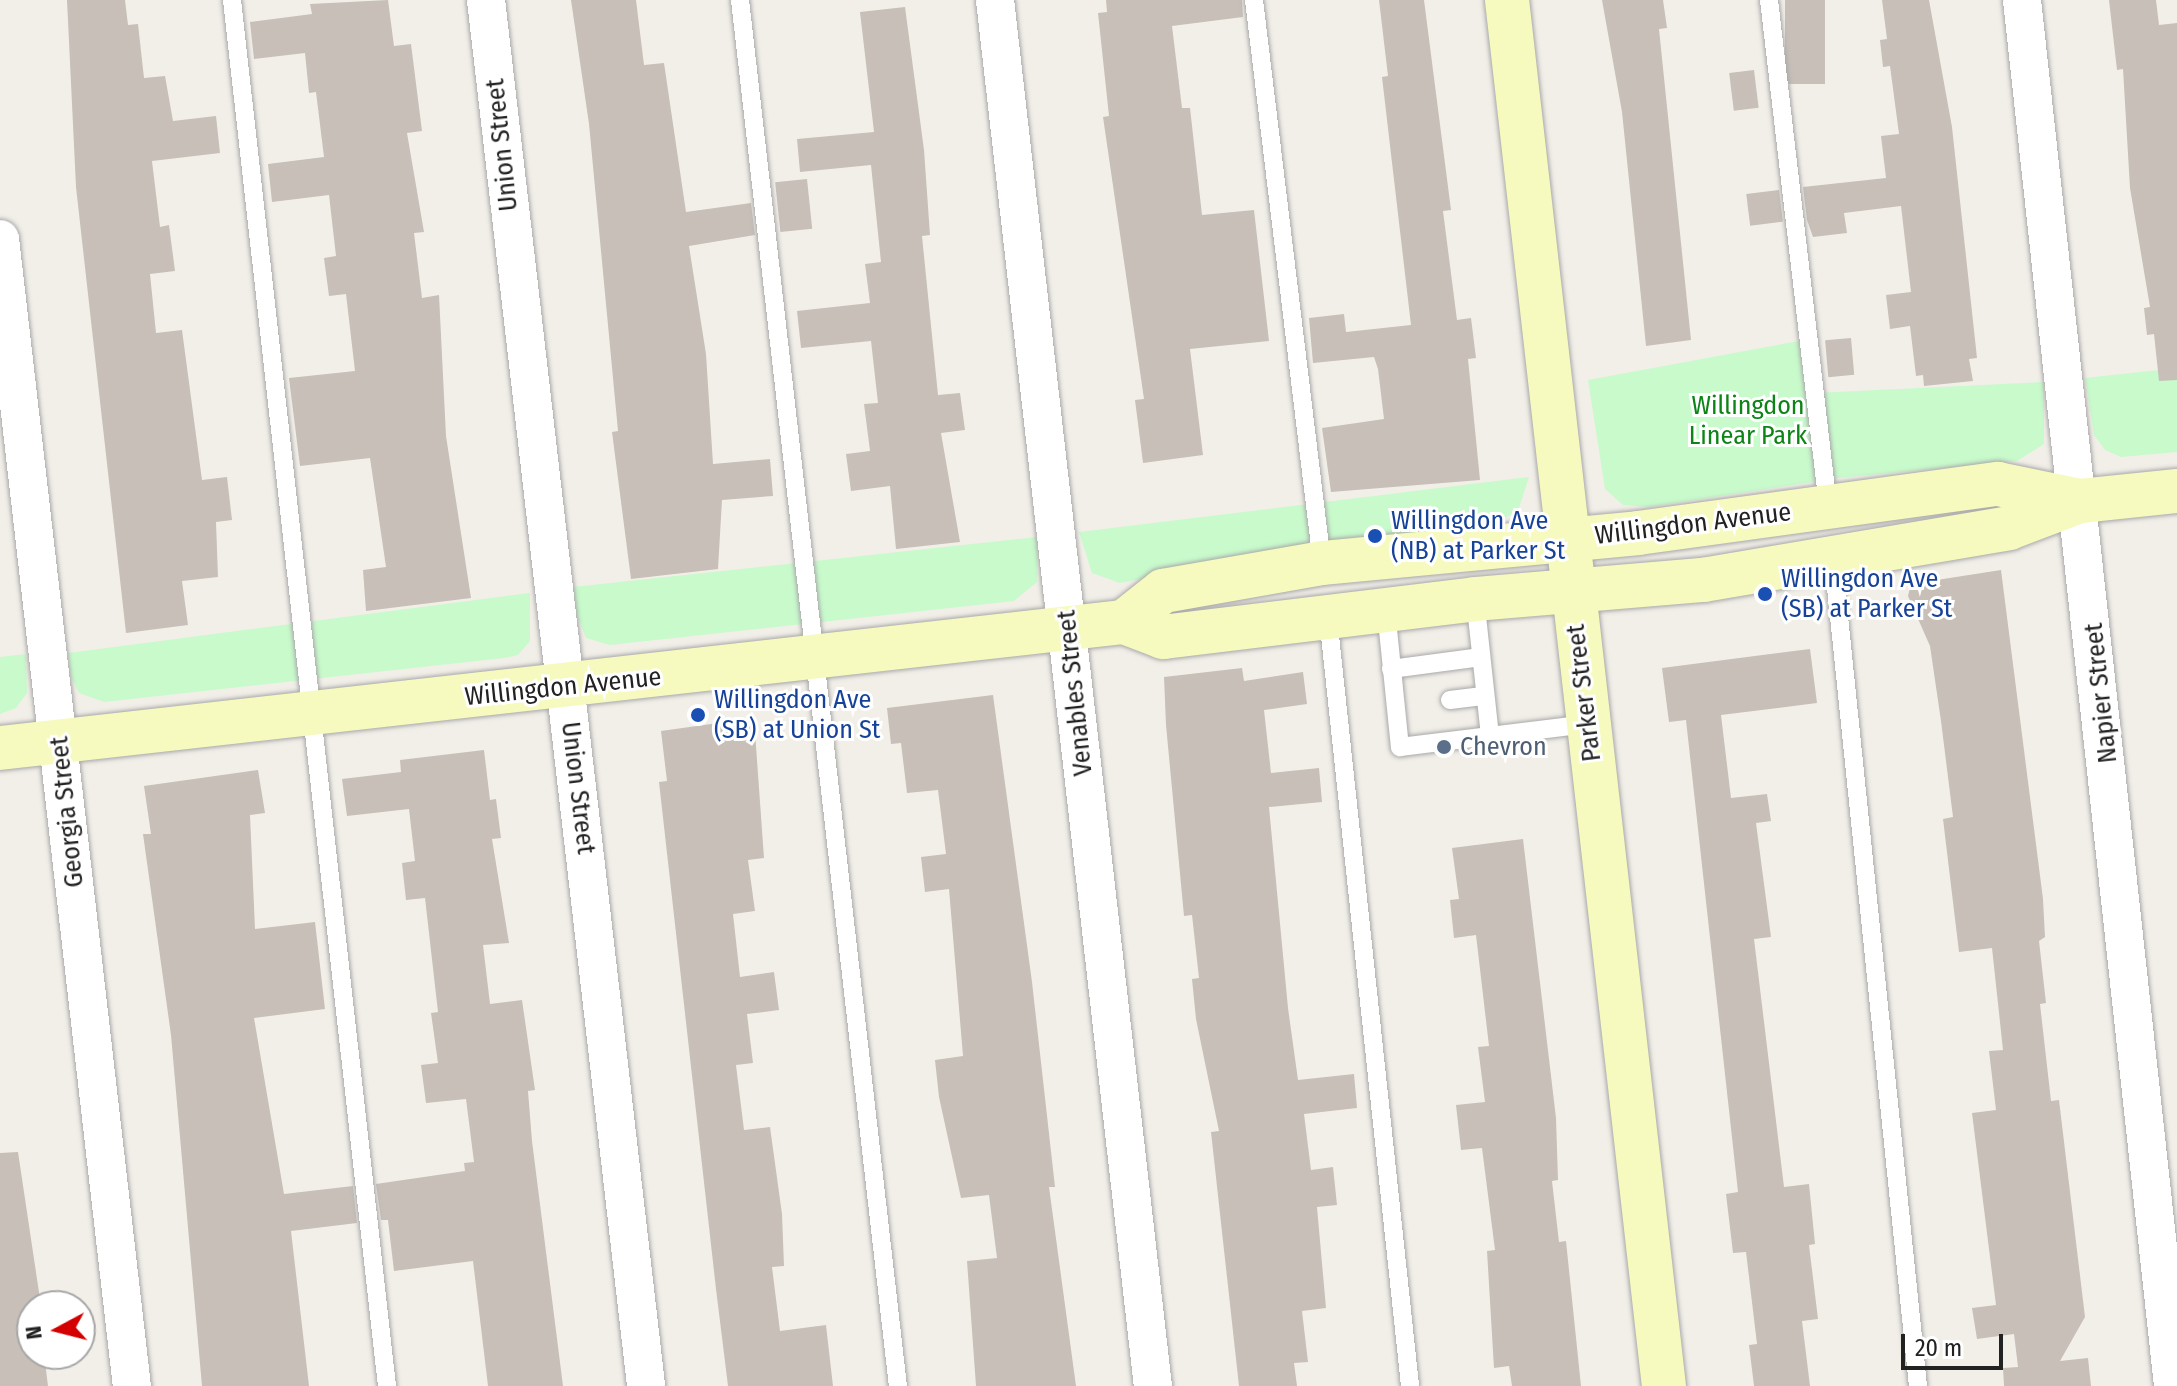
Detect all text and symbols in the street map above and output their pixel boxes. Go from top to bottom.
street label: Union Street [480,77,524,213]
park label: Willingdon Linear Park [1689,390,1807,452]
street label: Willingdon Avenue [1593,496,1793,552]
place label: Willingdon Ave (NB) at Parker St [1391,505,1565,566]
marker: Willingdon Ave (NB) at Parker St [1366,527,1384,545]
place label: Willingdon Ave (SB) at Parker St [1781,563,1952,624]
marker: Willingdon Ave (SB) at Parker St [1756,585,1774,603]
street label: Venables Street [1051,609,1099,777]
street label: Napier Street [2078,621,2124,765]
street label: Parker Street [1560,623,1608,763]
street label: Willingdon Avenue [463,661,663,713]
place label: Willingdon Ave (SB) at Union St [714,684,880,746]
marker: Willingdon Ave (SB) at Union St [689,706,707,724]
street label: Union Street [554,720,602,856]
place label: Chevron [1460,731,1547,763]
street label: Georgia Street [44,735,90,889]
marker: Chevron [1435,738,1453,756]
north arrow [16,1290,96,1370]
scale bar [1905,1318,2007,1368]
text: N [19,1325,48,1341]
text: 20 m [1915,1334,1962,1362]

